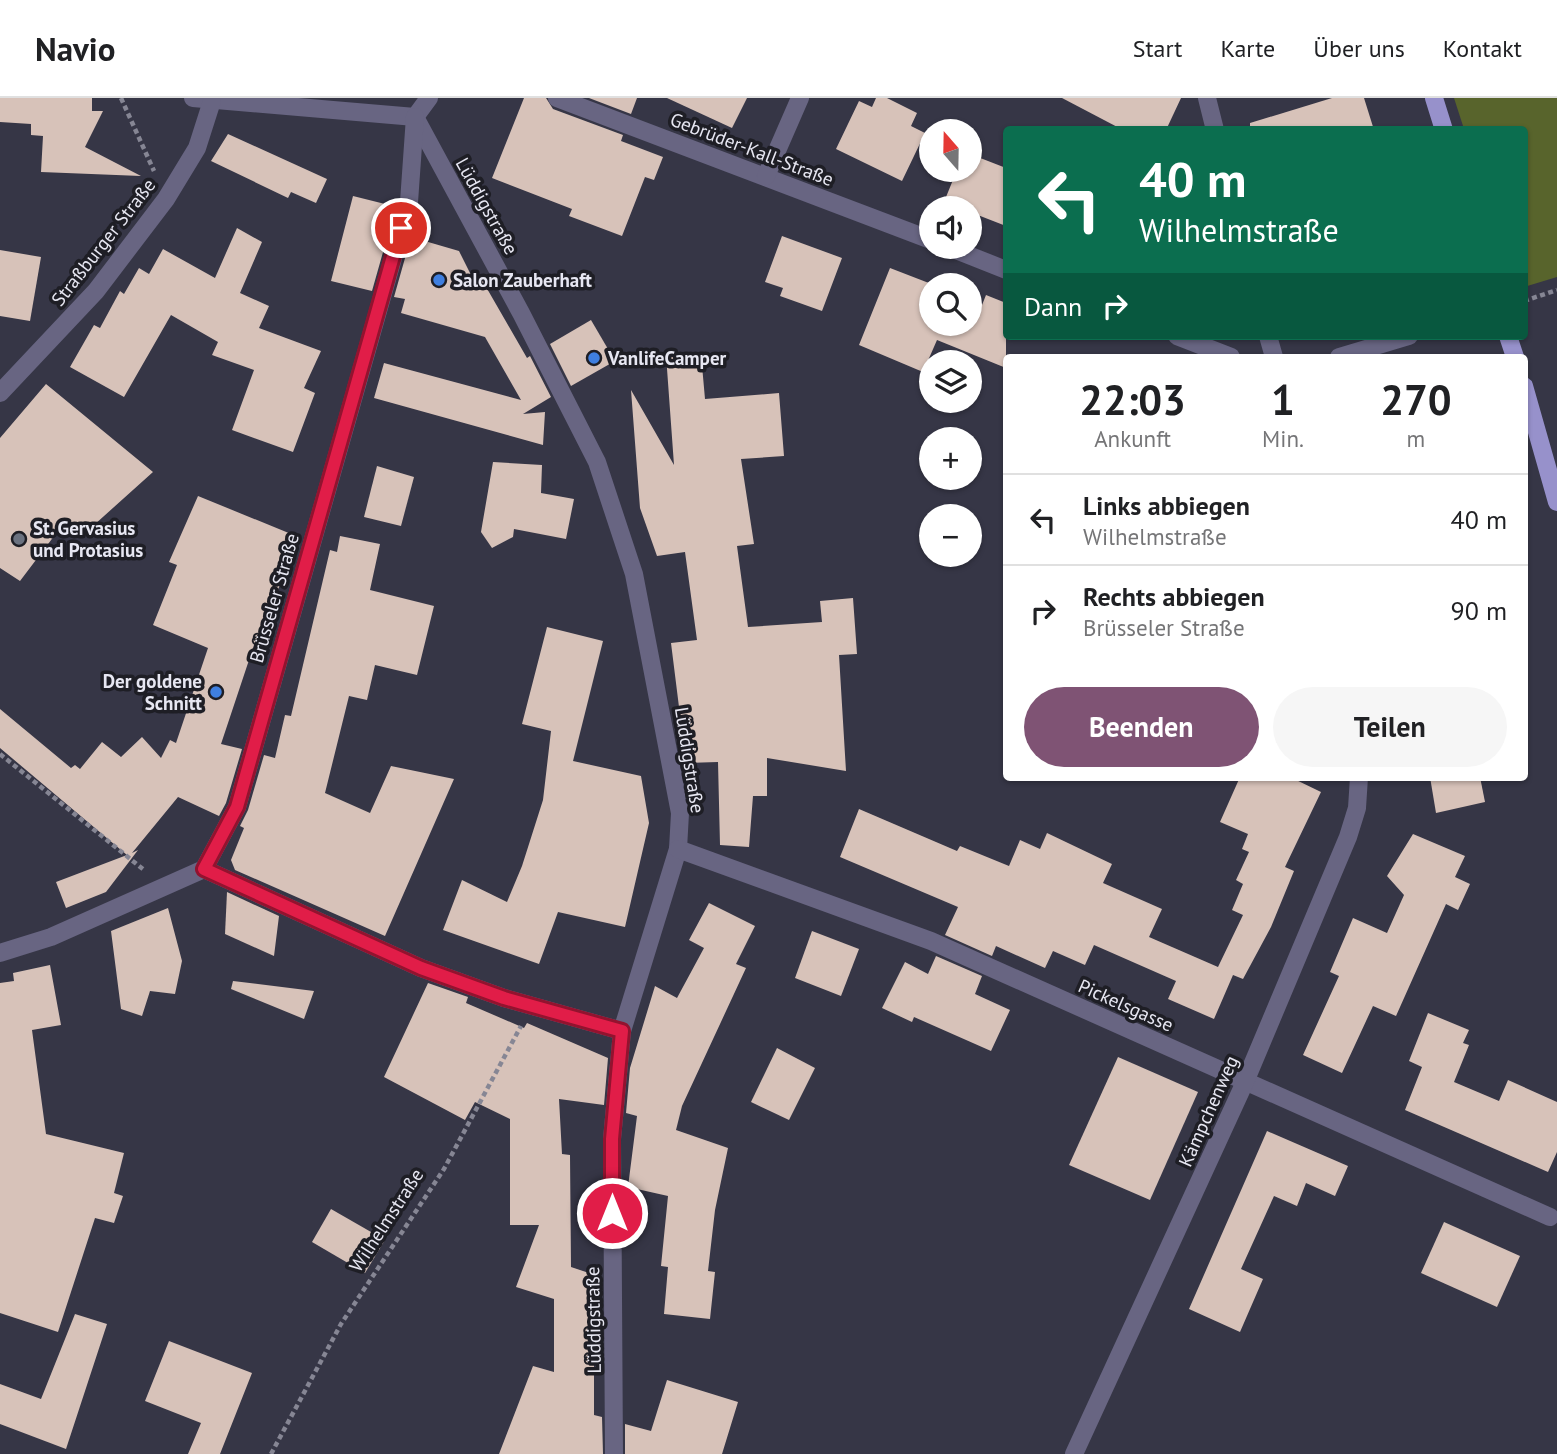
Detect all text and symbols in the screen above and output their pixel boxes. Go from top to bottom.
text: Navio [35,27,115,70]
text: Start [1133,33,1182,64]
text: Karte [1220,33,1275,64]
text: Über uns [1313,33,1405,64]
text: Kontakt [1443,33,1522,64]
street label: Gebrüder-Kall-Straße [667,107,837,191]
north arrow [919,119,982,182]
map controls [919,119,982,567]
text: 40 m [1139,147,1246,211]
street label: Lüddigstraße [451,153,523,259]
icon: left [1024,154,1115,245]
street label: Straßburger Straße [46,173,160,311]
button: sound [919,196,982,259]
pin [371,198,431,258]
icon: arrive [382,209,420,247]
text: Wilhelmstraße [1139,209,1339,251]
place label: Salon Zauberhaft [453,268,592,292]
marker: Salon Zauberhaft [431,272,447,288]
button: search [919,273,982,336]
icon: right [1096,287,1134,325]
text: Dann [1024,290,1082,323]
place label: VanlifeCamper [607,346,727,370]
marker: VanlifeCamper [586,350,602,366]
button: layers [919,350,982,413]
text: 22:03 [1079,372,1186,427]
text: 1 [1271,372,1295,427]
text: 270 [1380,372,1452,427]
text: Ankunft [1094,424,1171,453]
text: Min. [1262,424,1304,453]
text: m [1407,424,1425,453]
button: + [919,427,982,490]
text: Links abbiegen [1083,489,1250,522]
icon: left [1024,501,1062,539]
text: 40 m [1451,503,1507,536]
button: − [919,504,982,567]
place label: St. Gervasius und Protasius [33,516,143,562]
text: Wilhelmstraße [1083,522,1227,551]
marker: St. Gervasius und Protasius [11,531,27,547]
street label: Brüsseler Straße [244,531,304,665]
text: Rechts abbiegen [1083,580,1265,613]
icon: right [1024,592,1062,630]
text: 90 m [1451,594,1507,627]
text: Brüsseler Straße [1083,613,1245,642]
place label: Der goldene Schnitt [103,669,202,715]
marker: Der goldene Schnitt [208,684,224,700]
button: Beenden [1024,687,1259,767]
button: Teilen [1273,687,1507,767]
street label: Lüddigstraße [670,705,710,815]
street label: Pickelsgasse [1075,973,1177,1037]
street label: Kämpchenweg [1173,1052,1243,1170]
street label: Wilhelmstraße [344,1164,428,1276]
position arrow [575,1176,649,1250]
street label: Lüddigstraße [580,1266,606,1374]

